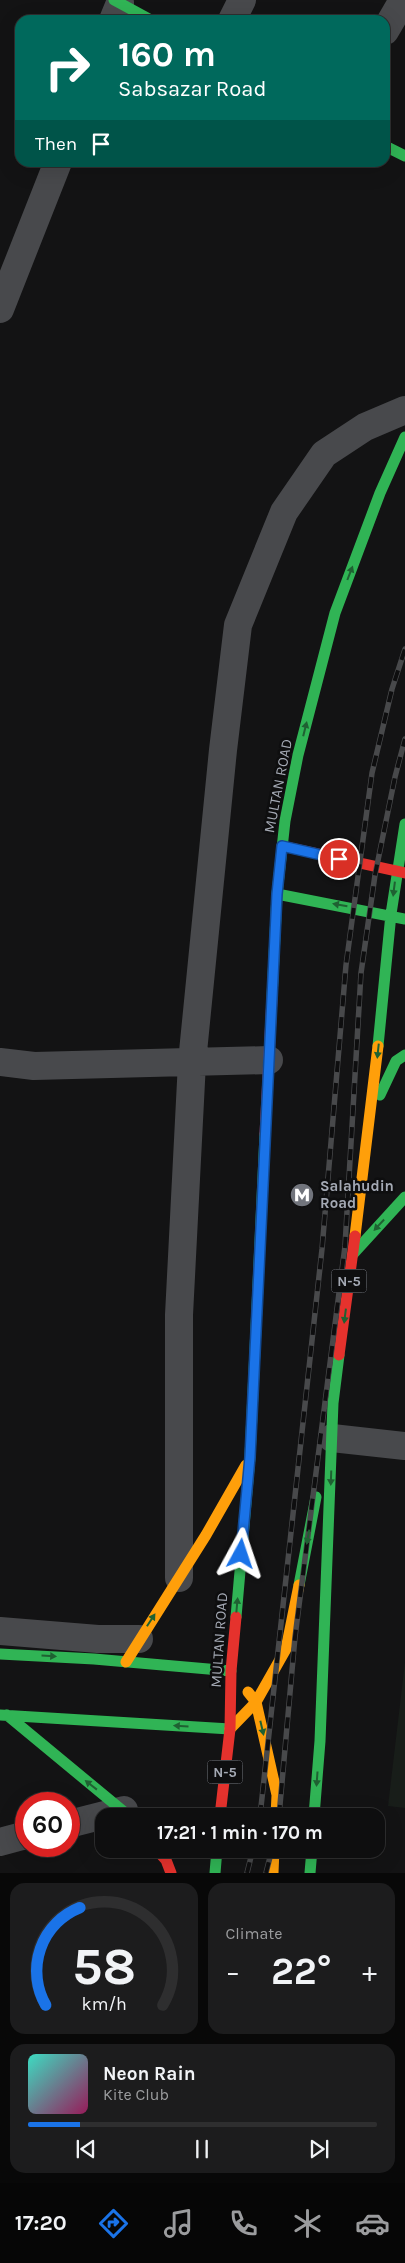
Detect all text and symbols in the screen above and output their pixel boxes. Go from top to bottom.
text: 160 m [118,34,216,75]
icon: right [35,35,100,100]
text: Sabsazar Road [118,76,267,102]
icon: arrive [87,130,115,158]
text: Then [35,133,77,155]
one-way arrow [346,565,354,580]
one-way arrow [301,722,309,737]
street label: MULTAN ROAD [260,737,296,835]
pin [318,838,360,880]
icon: arrive [325,845,353,873]
one-way arrow [390,881,398,897]
one-way arrow [332,901,348,909]
one-way arrow [373,1043,381,1059]
place label: Salahudin Road [320,1177,394,1212]
metro station icon: Salahudin Road [289,1182,315,1208]
one-way arrow [373,1219,385,1231]
road number: N-5 [332,1270,366,1292]
one-way arrow [340,1308,348,1324]
one-way arrow [326,1470,334,1486]
position arrow [214,1527,266,1579]
one-way arrow [304,1529,312,1545]
street label: MULTAN ROAD [207,1592,231,1688]
one-way arrow [233,1597,241,1613]
one-way arrow [146,1614,156,1627]
one-way arrow [41,1653,57,1661]
one-way arrow [258,1720,266,1736]
one-way arrow [173,1721,189,1729]
road number: N-5 [208,1760,242,1784]
one-way arrow [313,1771,321,1787]
one-way arrow [84,1780,98,1790]
speed limit sign: 60 [15,1792,80,1857]
text: 17:21 · 1 min · 170 m [157,1822,323,1844]
text: Climate [226,1924,283,1943]
text: 58 [72,1936,136,1997]
text: 22° [271,1949,332,1994]
text: − [226,1955,240,1988]
text: + [362,1955,377,1988]
text: km/h [81,1994,126,2015]
text: Neon Rain [103,2063,196,2085]
text: Kite Club [103,2085,169,2104]
icon: previous [72,2135,100,2163]
icon: pause [188,2135,216,2163]
icon: next [305,2135,333,2163]
icon: directions [96,2206,131,2241]
icon: music [161,2206,196,2241]
icon: phone [226,2206,261,2241]
icon: climate [290,2206,325,2241]
icon: car [355,2206,390,2241]
text: 17:20 [15,2210,67,2236]

